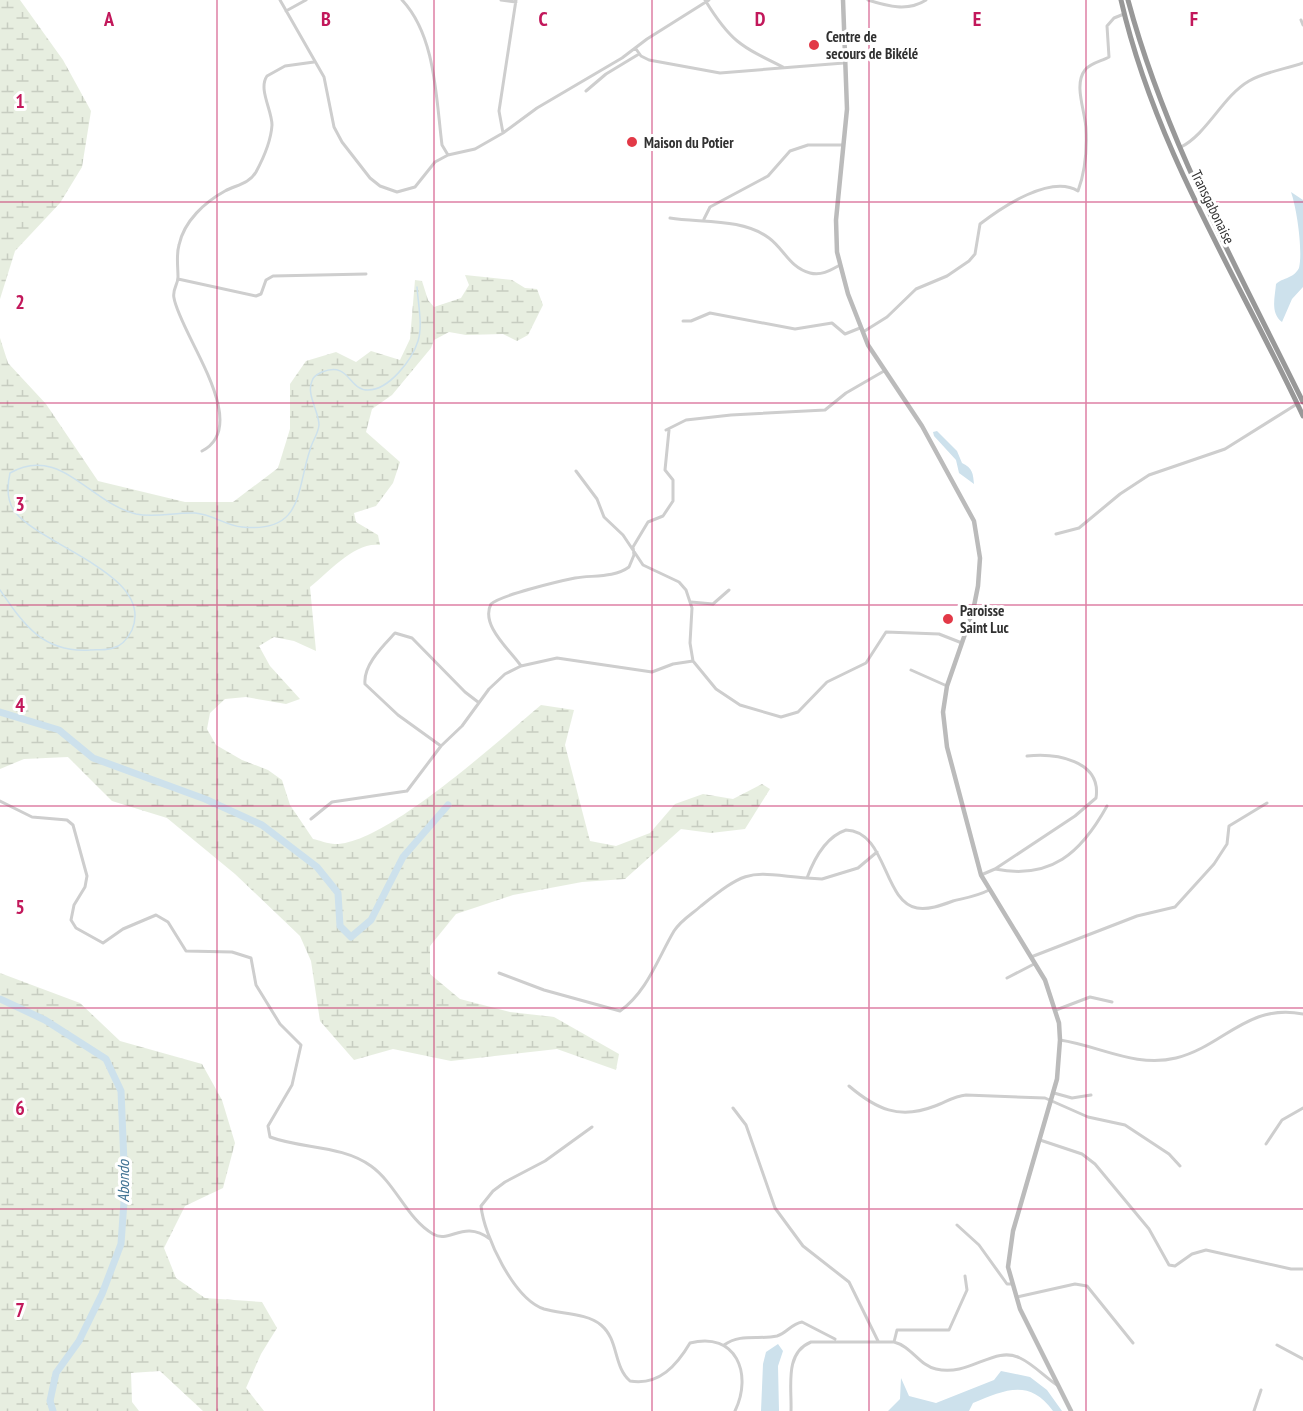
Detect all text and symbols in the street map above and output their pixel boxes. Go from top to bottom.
text: A [103,6,115,32]
text: B [321,6,331,32]
text: C [538,6,548,32]
text: D [755,6,766,32]
text: E [973,6,981,32]
text: F [1190,6,1198,32]
place label: Centre de secours de Bikélé [826,27,918,63]
marker: Centre de secours de Bikélé [807,38,821,52]
text: 1 [15,88,25,114]
place label: Maison du Potier [644,133,734,152]
marker: Maison du Potier [625,135,639,149]
street label: Transgabonaise [1187,167,1239,247]
text: 2 [15,289,25,315]
text: 3 [15,491,25,517]
place label: Paroisse Saint Luc [960,601,1009,637]
marker: Paroisse Saint Luc [941,612,955,626]
text: 4 [15,692,25,718]
text: 5 [15,894,25,920]
text: 6 [15,1095,25,1121]
water label: Abondo [113,1159,133,1202]
text: 7 [15,1297,25,1323]

